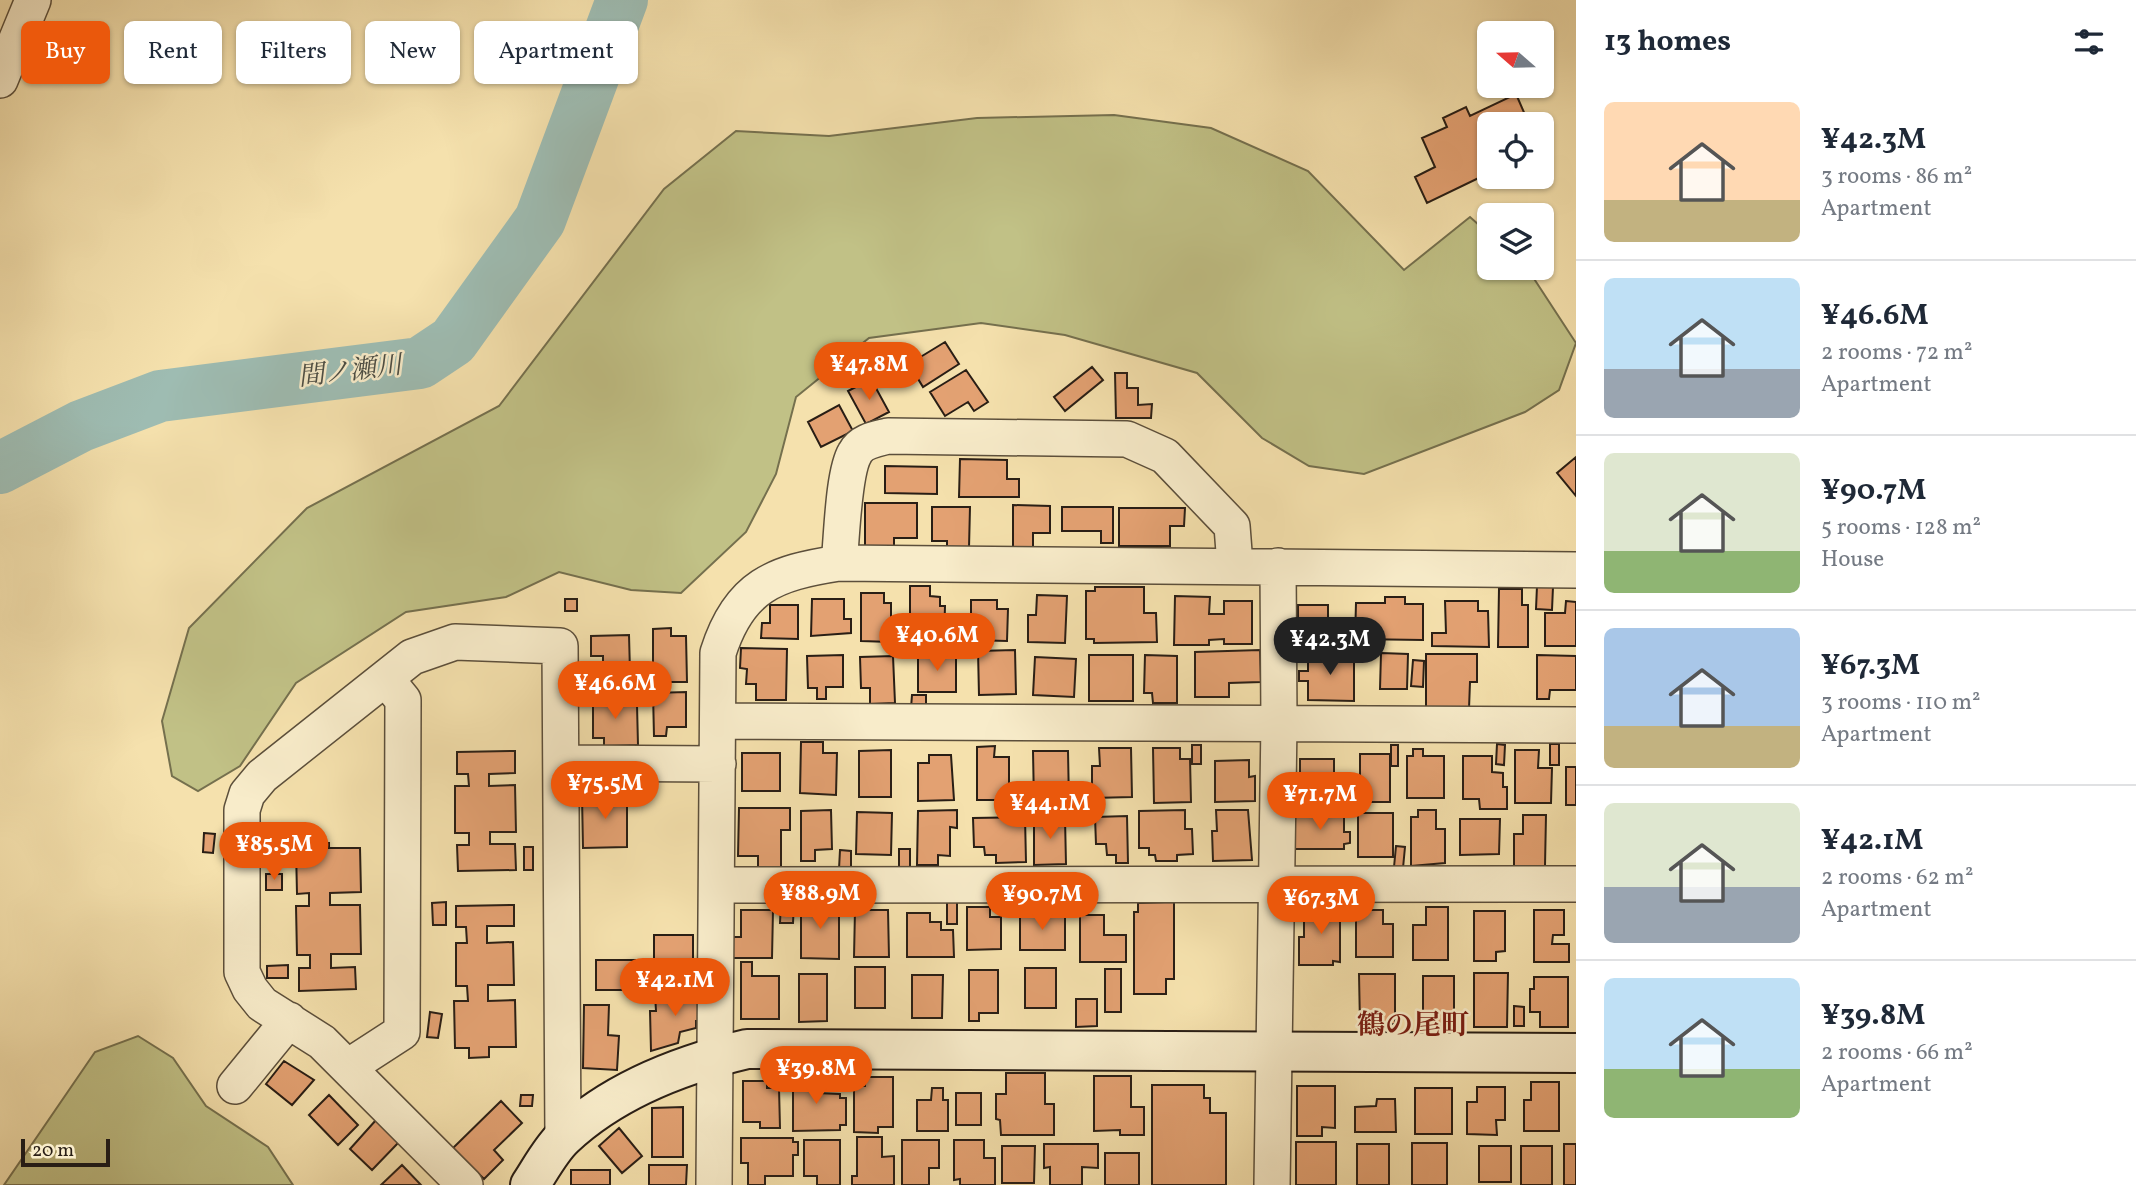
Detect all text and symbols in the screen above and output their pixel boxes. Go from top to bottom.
chip: Buy [21,21,110,84]
chip: Rent [124,21,222,84]
chip: Filters [236,21,351,84]
chip: New [365,21,460,84]
chip: Apartment [474,21,638,84]
north arrow [1477,21,1554,98]
map controls [1477,21,1554,280]
text: 13 homes [1604,21,1731,63]
icon: filters [2070,23,2108,61]
button: locate [1477,112,1554,189]
text: ¥42.3M [1821,119,1926,161]
icon: home [1660,130,1744,214]
text: 3 rooms · 86 m² [1821,161,1972,193]
text: Apartment [1821,193,1932,225]
button: layers [1477,203,1554,280]
text: ¥46.6M [1821,295,1928,337]
icon: home [1660,306,1744,390]
text: 2 rooms · 72 m² [1821,337,1972,369]
pin: ¥47.8M [812,342,926,402]
water label: 間ノ瀬川 [296,347,407,396]
text: ¥47.8M [830,349,908,381]
text: Apartment [1821,369,1932,401]
text: ¥90.7M [1821,470,1926,512]
icon: home [1660,481,1744,565]
text: 5 rooms · 128 m² [1821,512,1981,544]
text: House [1821,544,1884,576]
pin: ¥40.6M [880,614,994,673]
pin: ¥42.3M [1273,618,1387,677]
text: ¥40.6M [895,620,979,652]
text: ¥42.3M [1290,624,1370,656]
text: ¥67.3M [1821,645,1920,687]
icon: home [1660,656,1744,740]
pin: ¥46.6M [558,662,672,721]
text: ¥46.6M [574,668,656,700]
text: 3 rooms · 110 m² [1821,687,1981,719]
text: Apartment [1821,719,1932,751]
pin: ¥75.5M [548,762,662,821]
text: ¥75.5M [567,768,643,800]
pin: ¥71.7M [1263,772,1377,832]
text: ¥71.7M [1283,779,1357,811]
pin: ¥44.1M [993,782,1107,841]
text: ¥44.1M [1010,788,1090,820]
text: ¥42.1M [1821,820,1923,862]
pin: ¥85.5M [217,822,331,882]
text: ¥85.5M [235,829,313,861]
icon: home [1660,831,1744,915]
text: 2 rooms · 62 m² [1821,862,1973,894]
pin: ¥88.9M [763,872,877,931]
pin: ¥90.7M [985,872,1099,932]
pin: ¥67.3M [1264,876,1378,936]
text: ¥88.9M [780,878,860,910]
text: ¥90.7M [1002,879,1082,911]
text: ¥67.3M [1283,883,1359,915]
text: Apartment [1821,894,1932,926]
pin: ¥42.1M [618,958,732,1018]
text: ¥42.1M [636,965,714,997]
text: ¥39.8M [1821,995,1925,1037]
icon: home [1660,1006,1744,1090]
district label: 鶴の尾町 [1357,1007,1469,1046]
text: 2 rooms · 66 m² [1821,1037,1973,1069]
pin: ¥39.8M [759,1046,873,1106]
text: ¥39.8M [776,1053,856,1085]
text: Apartment [1821,1069,1932,1101]
scale bar [21,1136,110,1168]
text: 20 m [32,1138,74,1164]

